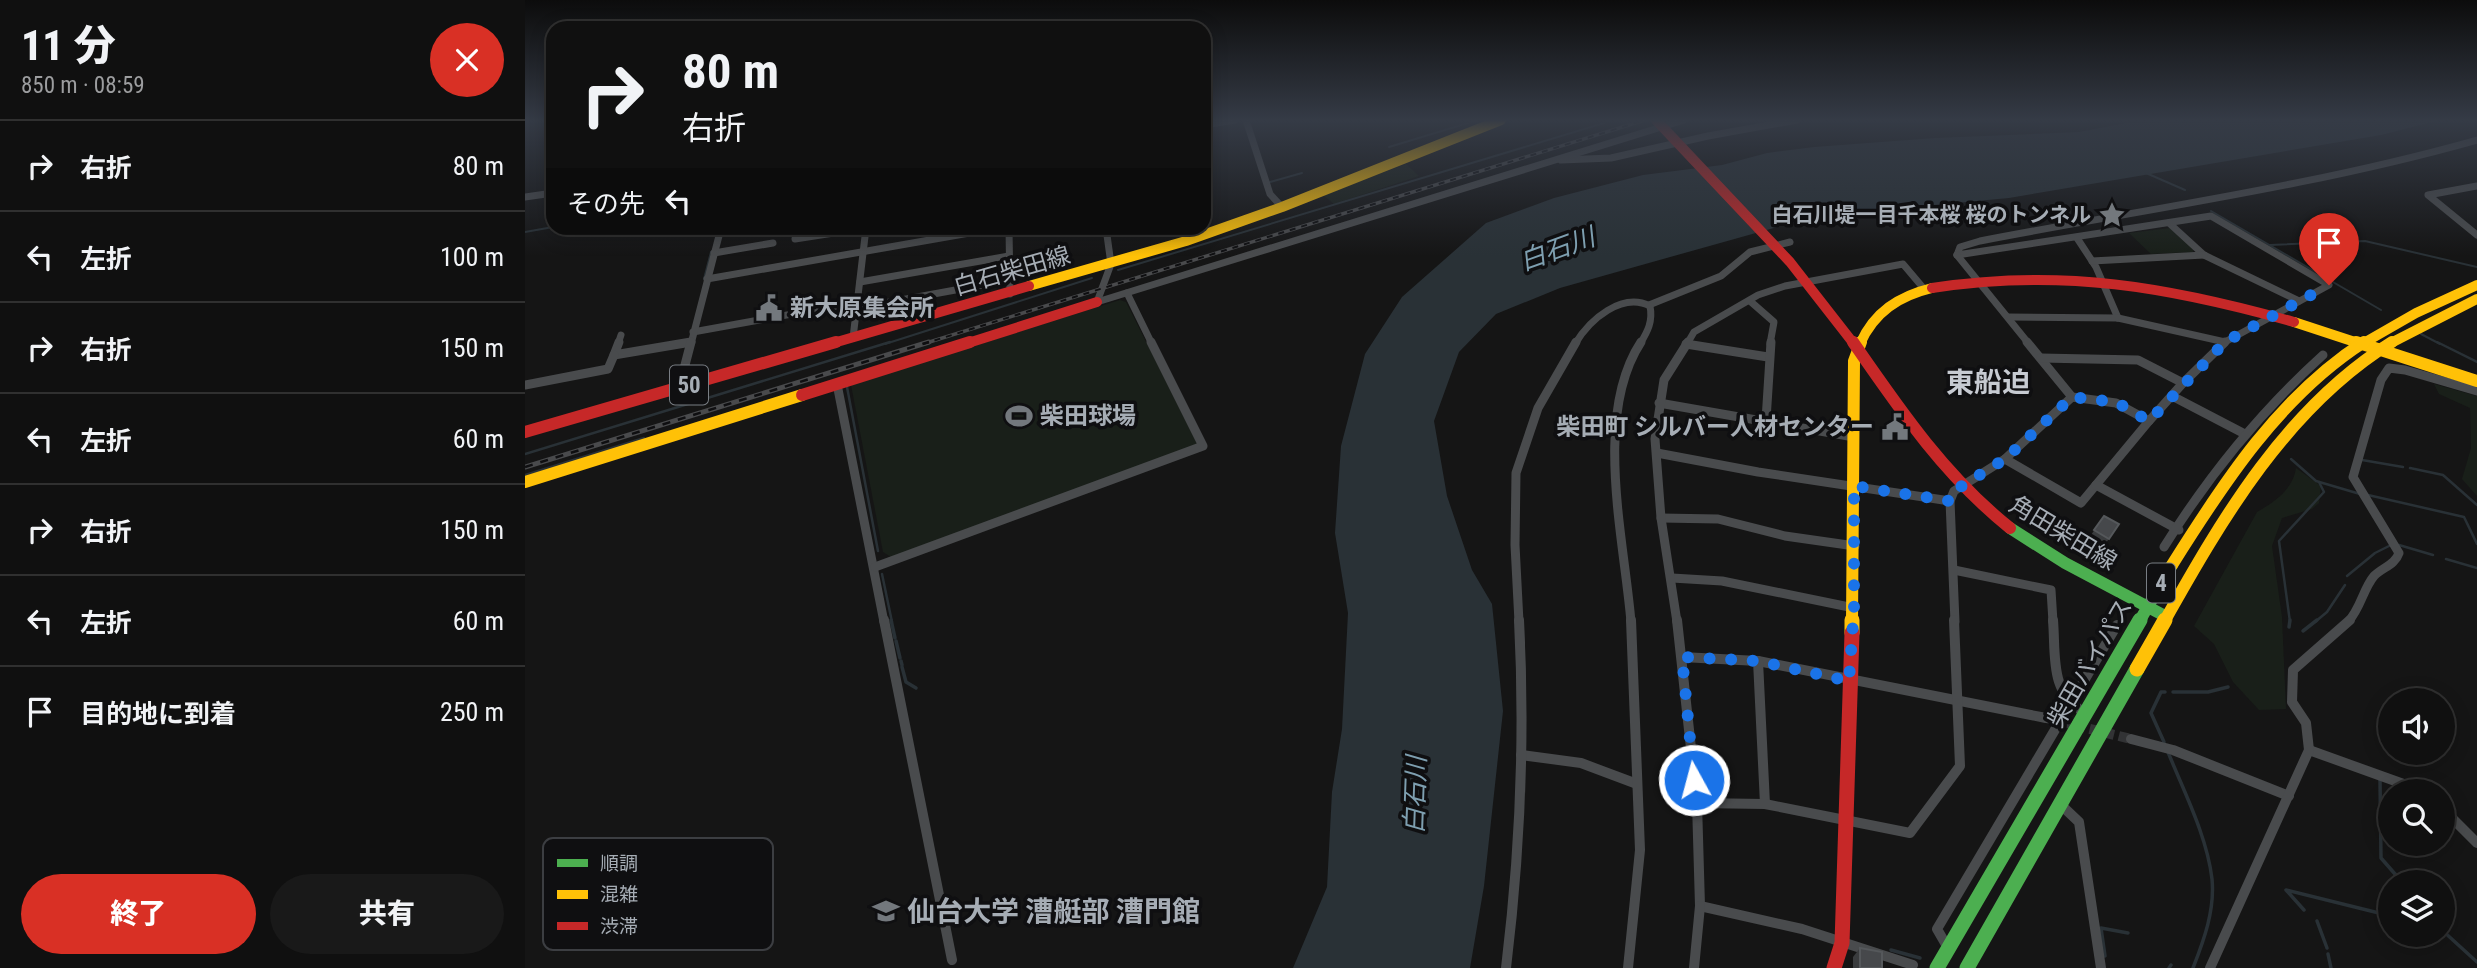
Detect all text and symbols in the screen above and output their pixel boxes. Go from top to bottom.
text: 11 分 [21,21,115,70]
button: close [430,23,504,97]
text: 80 m [682,43,779,100]
icon: right [567,49,658,140]
text: 850 m · 08:59 [21,72,145,99]
text: 右折 [682,109,746,147]
icon: right [21,147,59,185]
text: 80 m [453,151,504,181]
text: 右折 [80,153,132,183]
icon: left [659,182,697,220]
text: その先 [567,189,645,219]
place icon: 白石川堤一目千本桜 桜のトンネル [2097,200,2127,230]
place label: 白石川堤一目千本桜 桜のトンネル [1772,203,2091,227]
pin [2299,213,2359,285]
water label: 白石川 [1515,221,1602,276]
icon: arrive [2310,224,2348,262]
icon: left [21,238,59,276]
street label: 白石柴田線 [950,241,1074,301]
text: 100 m [440,242,504,272]
text: 左折 [80,244,132,274]
public building icon: 新大原集会所 [754,293,784,323]
place label: 新大原集会所 [790,294,934,322]
icon: right [21,329,59,367]
text: 150 m [440,333,504,363]
text: 右折 [80,335,132,365]
road number: 50 [670,366,708,404]
district label: 東船迫 [1946,366,2030,399]
sports icon: 柴田球場 [1004,401,1034,431]
place label: 柴田球場 [1040,402,1136,430]
public building icon: 柴田町 シルバー人材センター [1880,412,1910,442]
place label: 柴田町 シルバー人材センター [1556,413,1874,441]
icon: left [21,420,59,458]
text: 60 m [453,424,504,454]
text: 左折 [80,426,132,456]
street label: 角田柴田線 [2004,490,2122,576]
icon: right [21,511,59,549]
text: 150 m [440,515,504,545]
text: 右折 [80,517,132,547]
road number: 4 [2147,564,2175,603]
street label: 柴田バイパス [2042,594,2138,732]
icon: left [21,602,59,640]
text: 60 m [453,606,504,636]
text: 左折 [80,608,132,638]
map controls [2378,688,2455,947]
button: sound [2378,688,2455,765]
icon: arrive [21,693,59,731]
text: 250 m [440,697,504,727]
text: 目的地に到着 [80,699,236,729]
position arrow [1657,743,1731,817]
water label: 白石川 [1399,753,1431,835]
button: search [2378,779,2455,856]
legend [543,838,773,950]
text: 順調 [600,852,638,875]
button: layers [2378,870,2455,947]
button: 終了 [21,874,256,954]
button: 共有 [270,874,504,954]
text: 混雑 [600,883,638,906]
place label: 仙台大学 漕艇部 漕門館 [907,895,1200,928]
school or university icon: 仙台大学 漕艇部 漕門館 [871,896,901,926]
text: 渋滞 [600,915,638,938]

